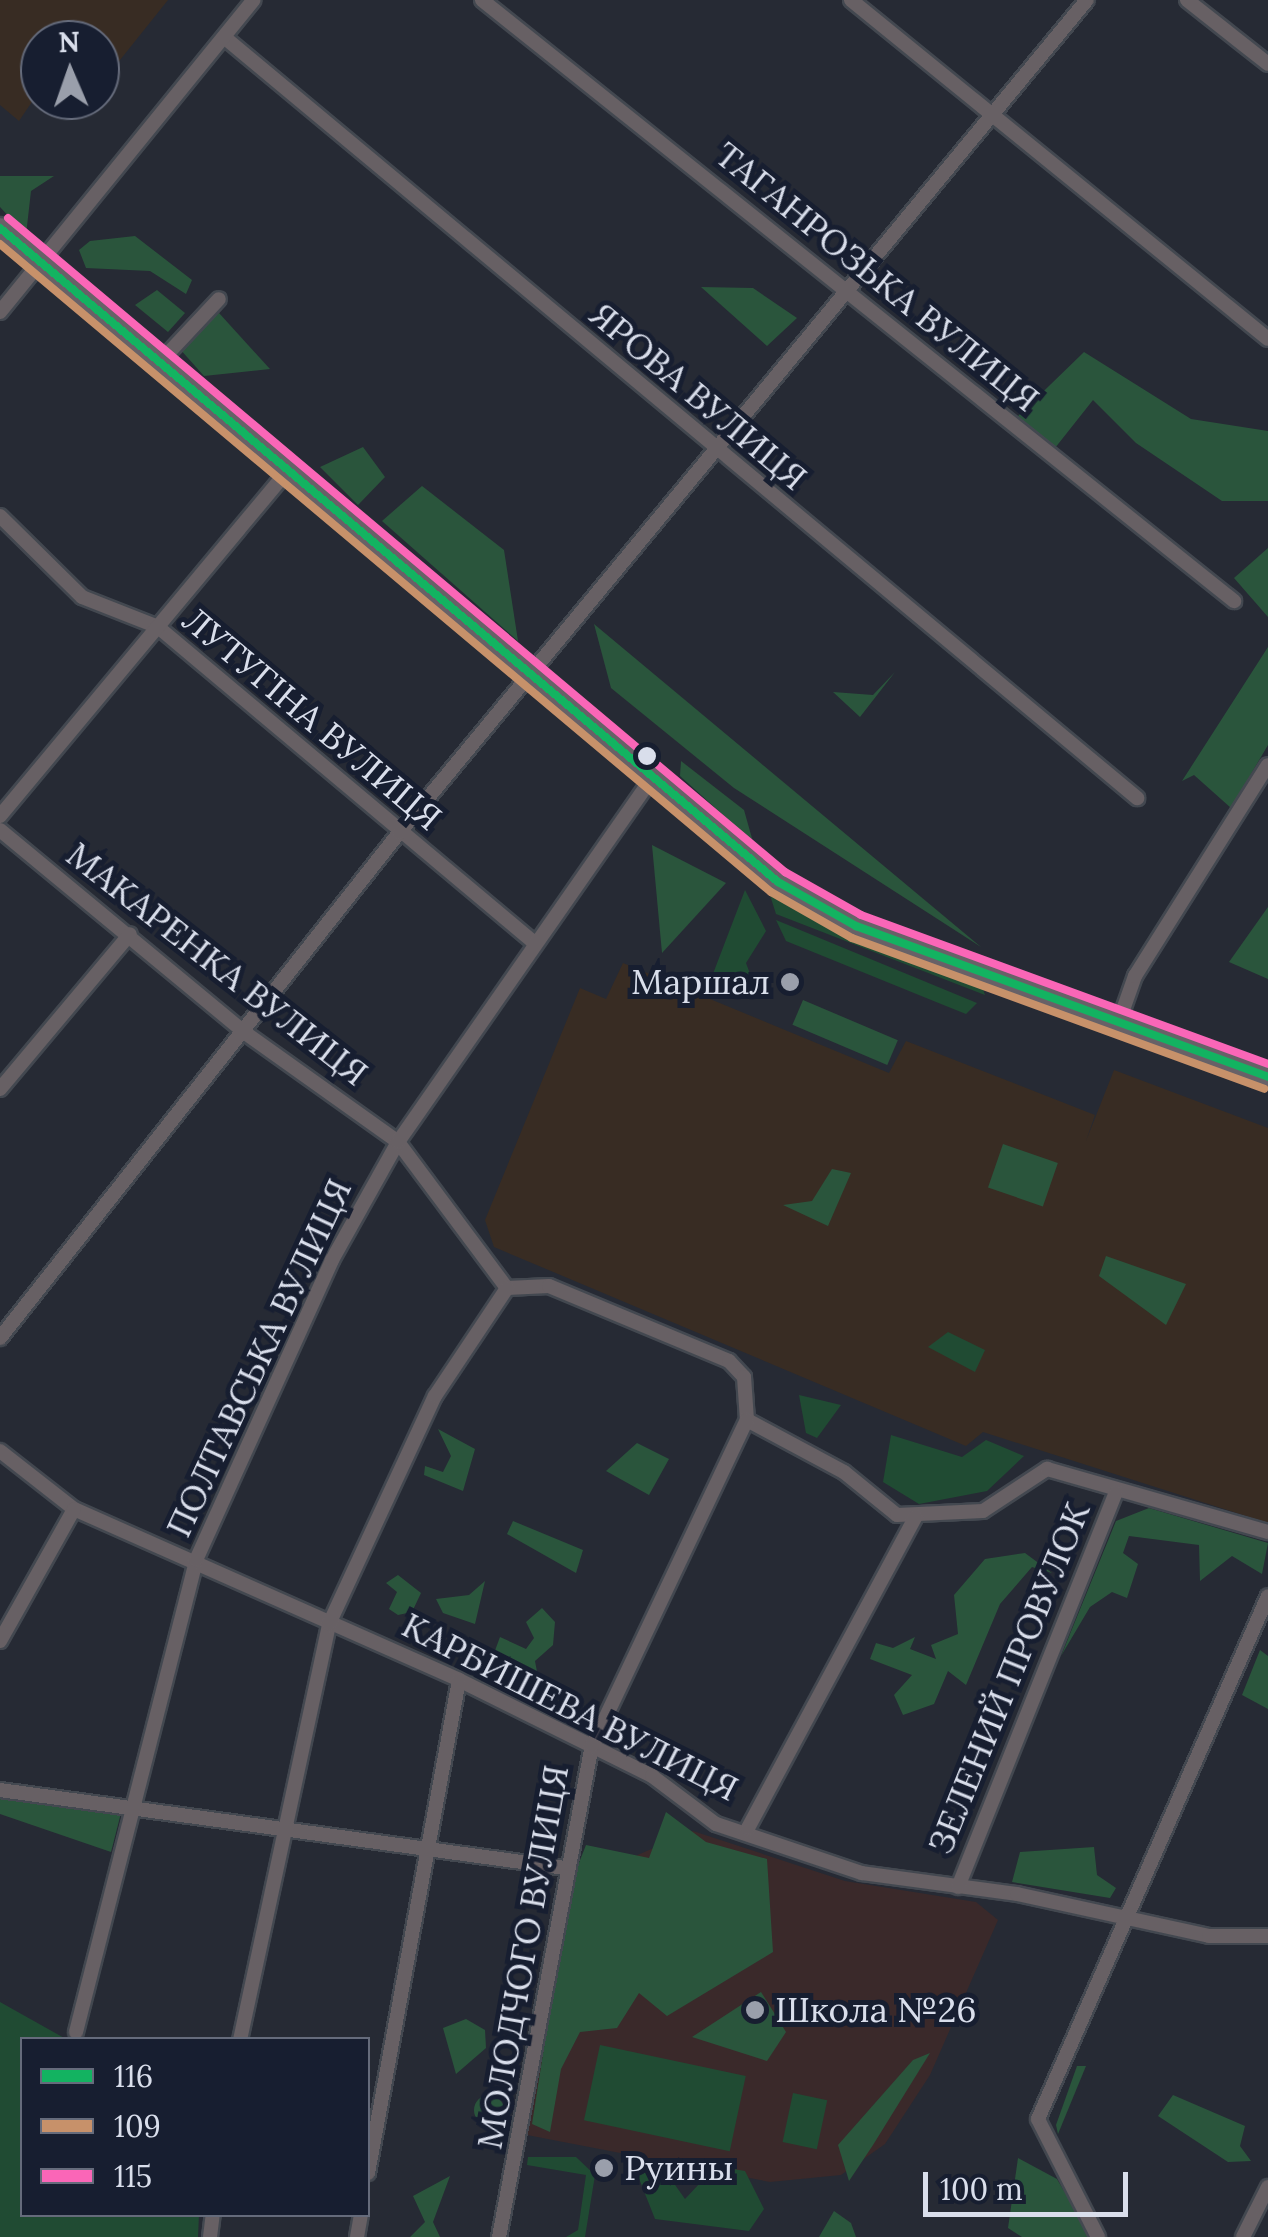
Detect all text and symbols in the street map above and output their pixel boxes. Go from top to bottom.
north arrow [20,20,120,120]
text: N [58,24,80,60]
street label: ТАГАНРОЗЬКА ВУЛИЦЯ [707,134,1047,420]
street label: ЯРОВА ВУЛИЦЯ [581,293,815,499]
street label: ЛУТУГІНА ВУЛИЦЯ [174,599,450,839]
unlabelled marker [637,746,657,766]
street label: МАКАРЕНКА ВУЛИЦЯ [58,833,376,1095]
place label: Маршал [631,961,770,1003]
marker: Маршал [779,971,801,993]
street label: ПОЛТАВСЬКА ВУЛИЦЯ [158,1172,360,1544]
street label: ЗЕЛЕНИЙ ПРОВУЛОК [919,1496,1099,1860]
street label: КАРБИШЕВА ВУЛИЦЯ [395,1604,745,1810]
street label: МОЛОДЧОГО ВУЛИЦЯ [469,1762,577,2152]
place label: Школа №26 [775,1989,976,2031]
marker: Школа №26 [744,1999,766,2021]
legend [20,2037,370,2217]
text: 116 [114,2057,153,2095]
text: 109 [114,2107,161,2145]
place label: Руины [624,2147,733,2189]
scale bar [928,2152,1133,2214]
text: 115 [114,2157,152,2195]
marker: Руины [593,2157,615,2179]
text: 100 m [940,2170,1023,2208]

